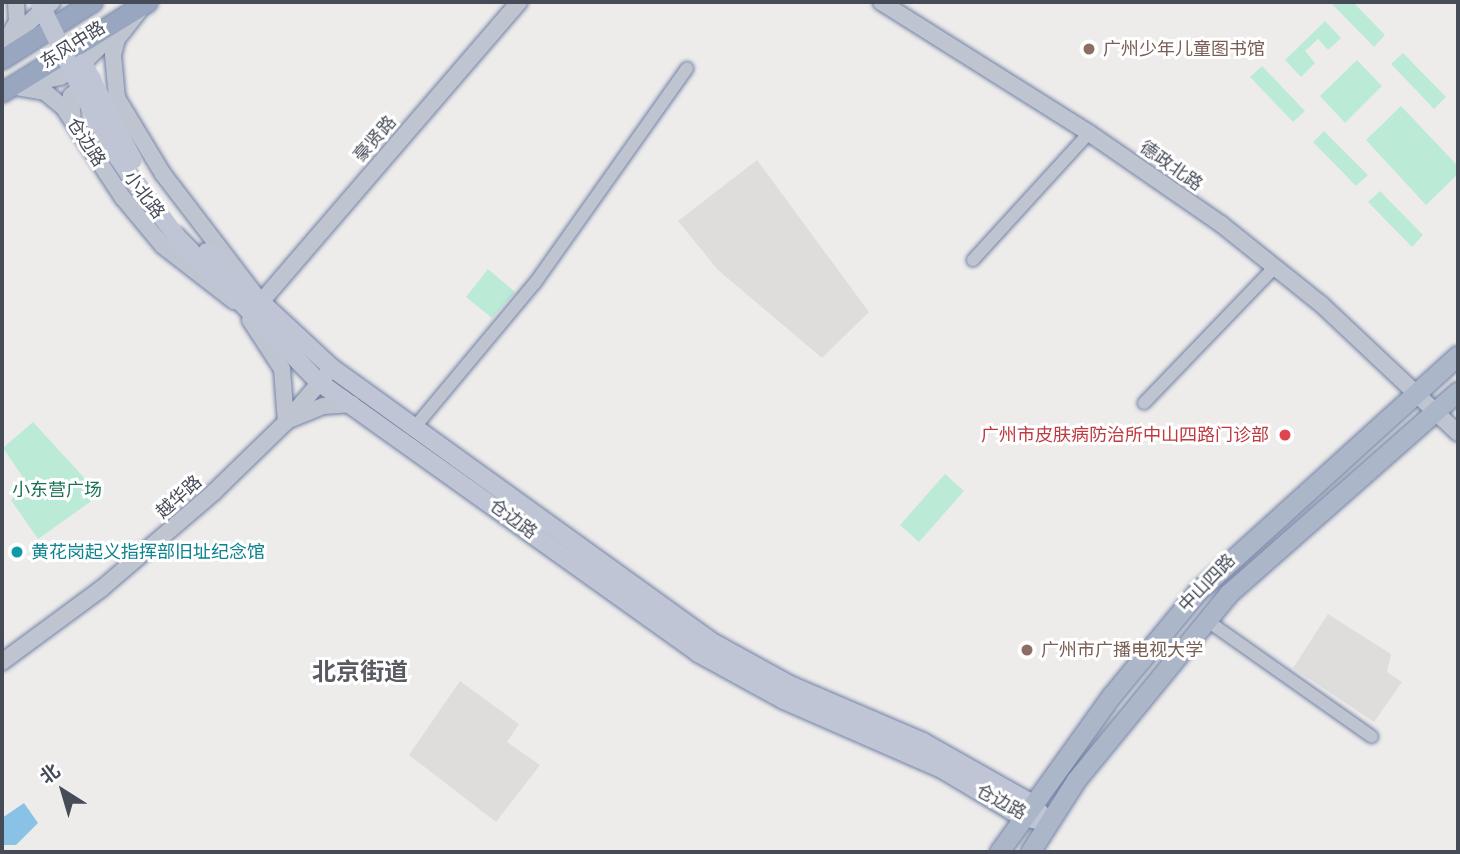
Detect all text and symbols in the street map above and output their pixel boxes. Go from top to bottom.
street label: 东风中路 [37,17,109,73]
place label: 广州少年儿童图书馆 [1103,38,1265,60]
marker: 广州少年儿童图书馆 [1081,41,1097,57]
street label: 豪贤路 [349,112,401,166]
street label: 仓边路 [62,113,110,171]
street label: 德政北路 [1135,137,1207,195]
street label: 小北路 [119,167,169,223]
place label: 广州市皮肤病防治所中山四路门诊部 [981,424,1269,446]
marker: 广州市皮肤病防治所中山四路门诊部 [1275,425,1295,445]
street label: 越华路 [152,471,206,523]
park label: 小东营广场 [12,479,102,501]
street label: 仓边路 [485,494,541,544]
place label: 黄花岗起义指挥部旧址纪念馆 [31,541,265,563]
marker: 黄花岗起义指挥部旧址纪念馆 [9,544,25,560]
street label: 中山四路 [1174,550,1240,616]
place label: 广州市广播电视大学 [1041,639,1203,661]
marker: 广州市广播电视大学 [1019,642,1035,658]
district label: 北京街道 [312,659,408,687]
north arrow [28,756,98,826]
text: 北 [36,759,65,789]
street label: 仓边路 [972,780,1030,824]

